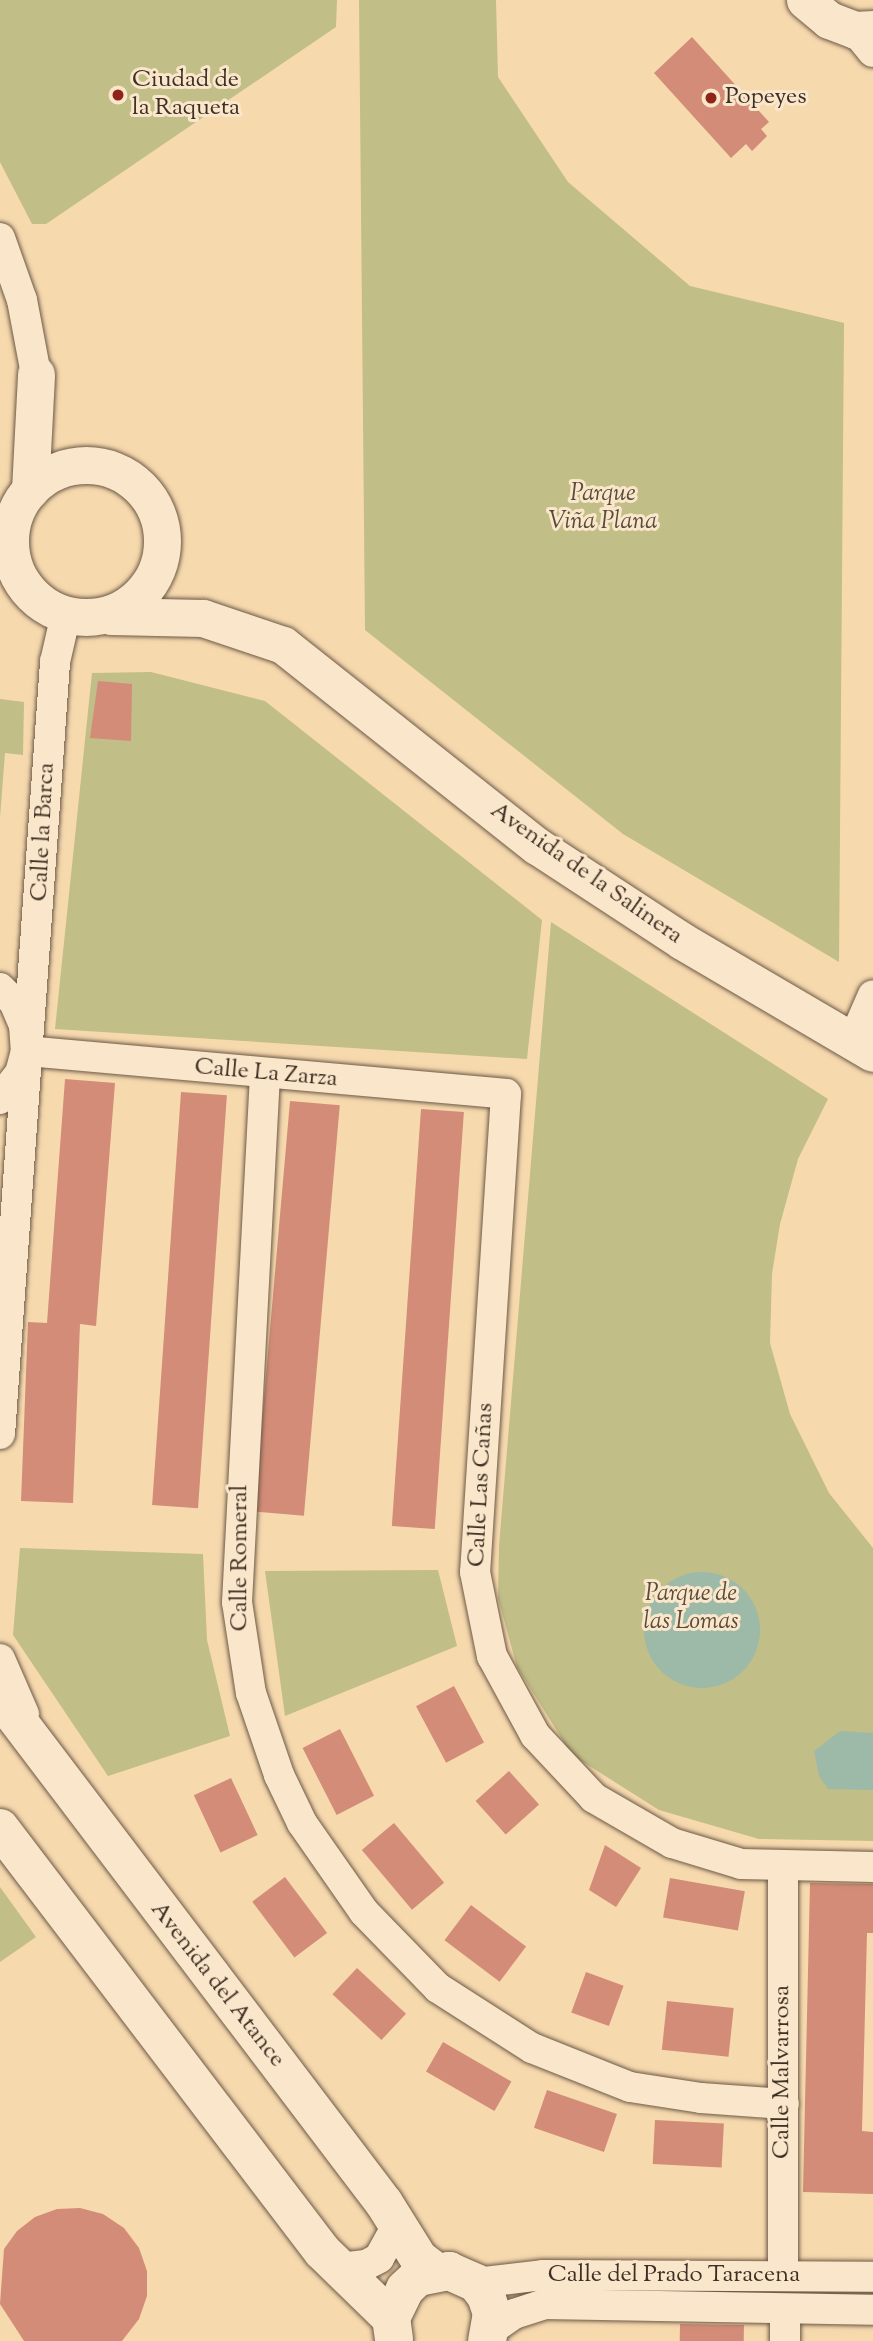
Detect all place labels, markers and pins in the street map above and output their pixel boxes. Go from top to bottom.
place label: Ciudad de la Raqueta [132,67,240,123]
place label: Popeyes [725,84,807,112]
marker: Ciudad de la Raqueta [110,87,126,103]
marker: Popeyes [703,90,719,106]

